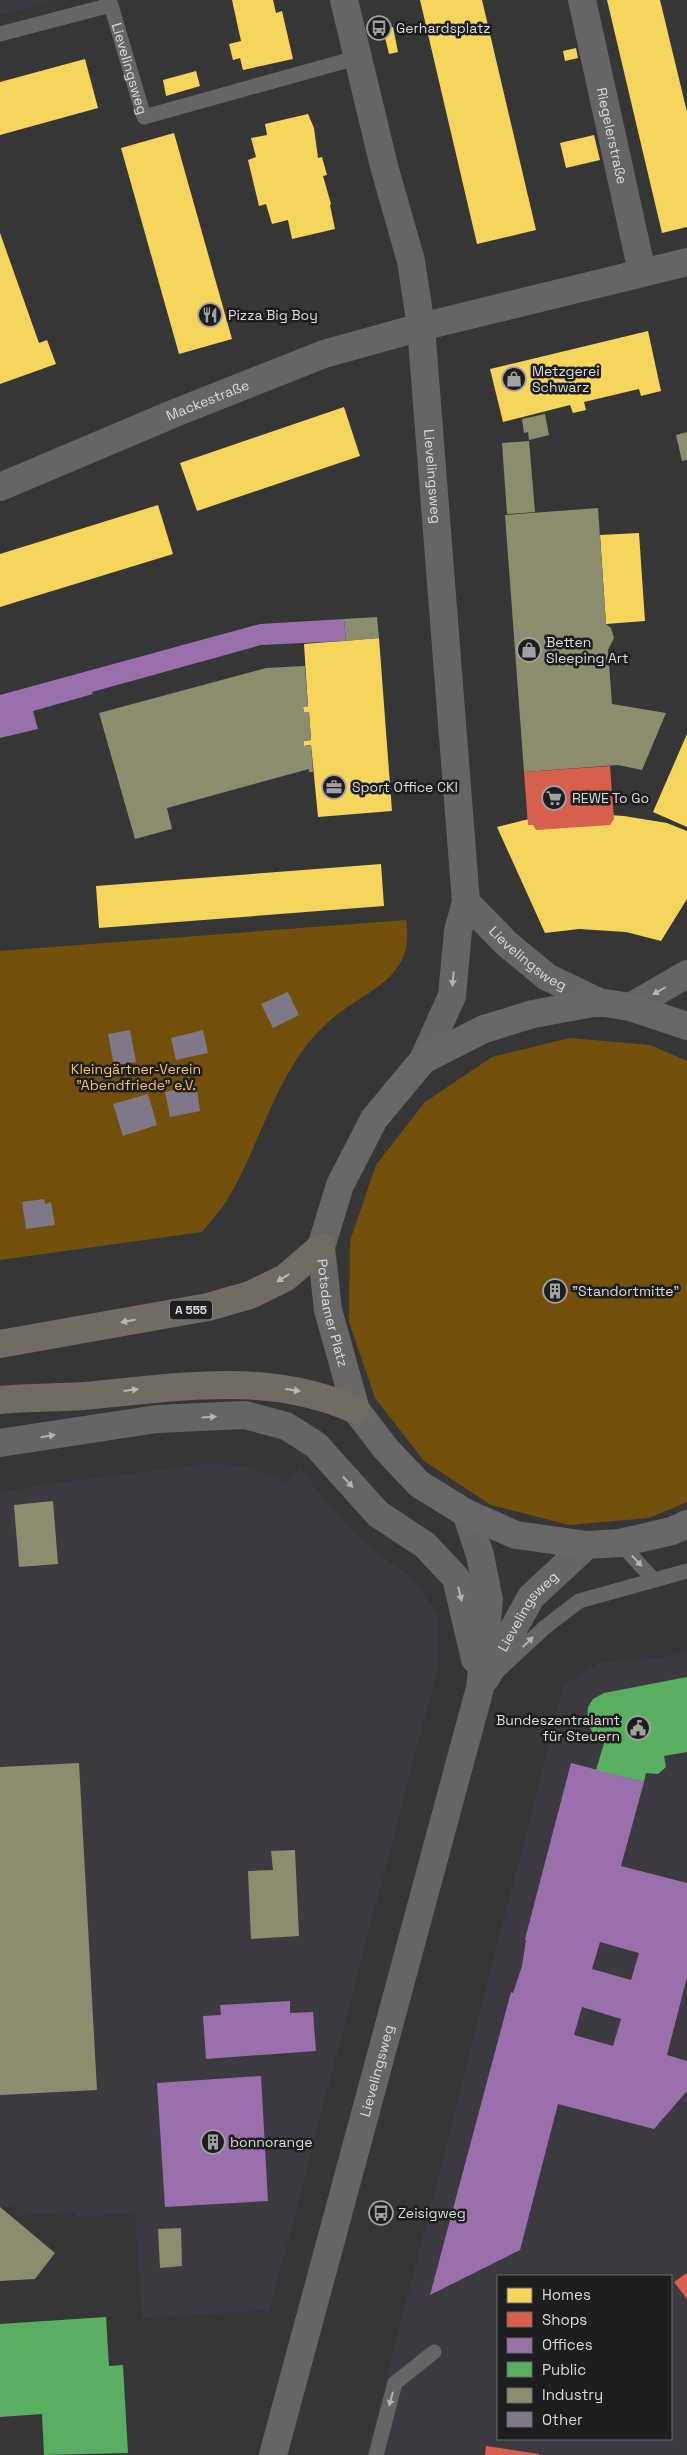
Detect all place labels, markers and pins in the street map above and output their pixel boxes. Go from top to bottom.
bus stop icon: Gerhardsplatz [366,15,392,41]
place label: Gerhardsplatz [396,19,491,37]
restaurant icon: Pizza Big Boy [197,302,223,328]
place label: Pizza Big Boy [228,306,318,324]
place label: Metzgerei Schwarz [532,362,600,396]
shop icon: Metzgerei Schwarz [501,366,527,392]
place label: Betten Sleeping Art [546,633,629,667]
shop icon: Betten Sleeping Art [516,637,542,663]
office icon: Sport Office CKI [321,774,347,800]
place label: Sport Office CKI [352,778,458,796]
supermarket icon: REWE To Go [541,785,567,811]
place label: REWE To Go [572,789,649,807]
building icon: "Standortmitte" [542,1278,568,1304]
place label: "Standortmitte" [572,1282,679,1300]
place label: Bundeszentralamt für Steuern [496,1711,620,1745]
public building icon: Bundeszentralamt für Steuern [625,1715,651,1741]
building icon: bonnorange [200,2129,226,2155]
place label: bonnorange [230,2133,312,2151]
bus stop icon: Zeisigweg [368,2200,394,2226]
place label: Zeisigweg [398,2204,466,2222]

